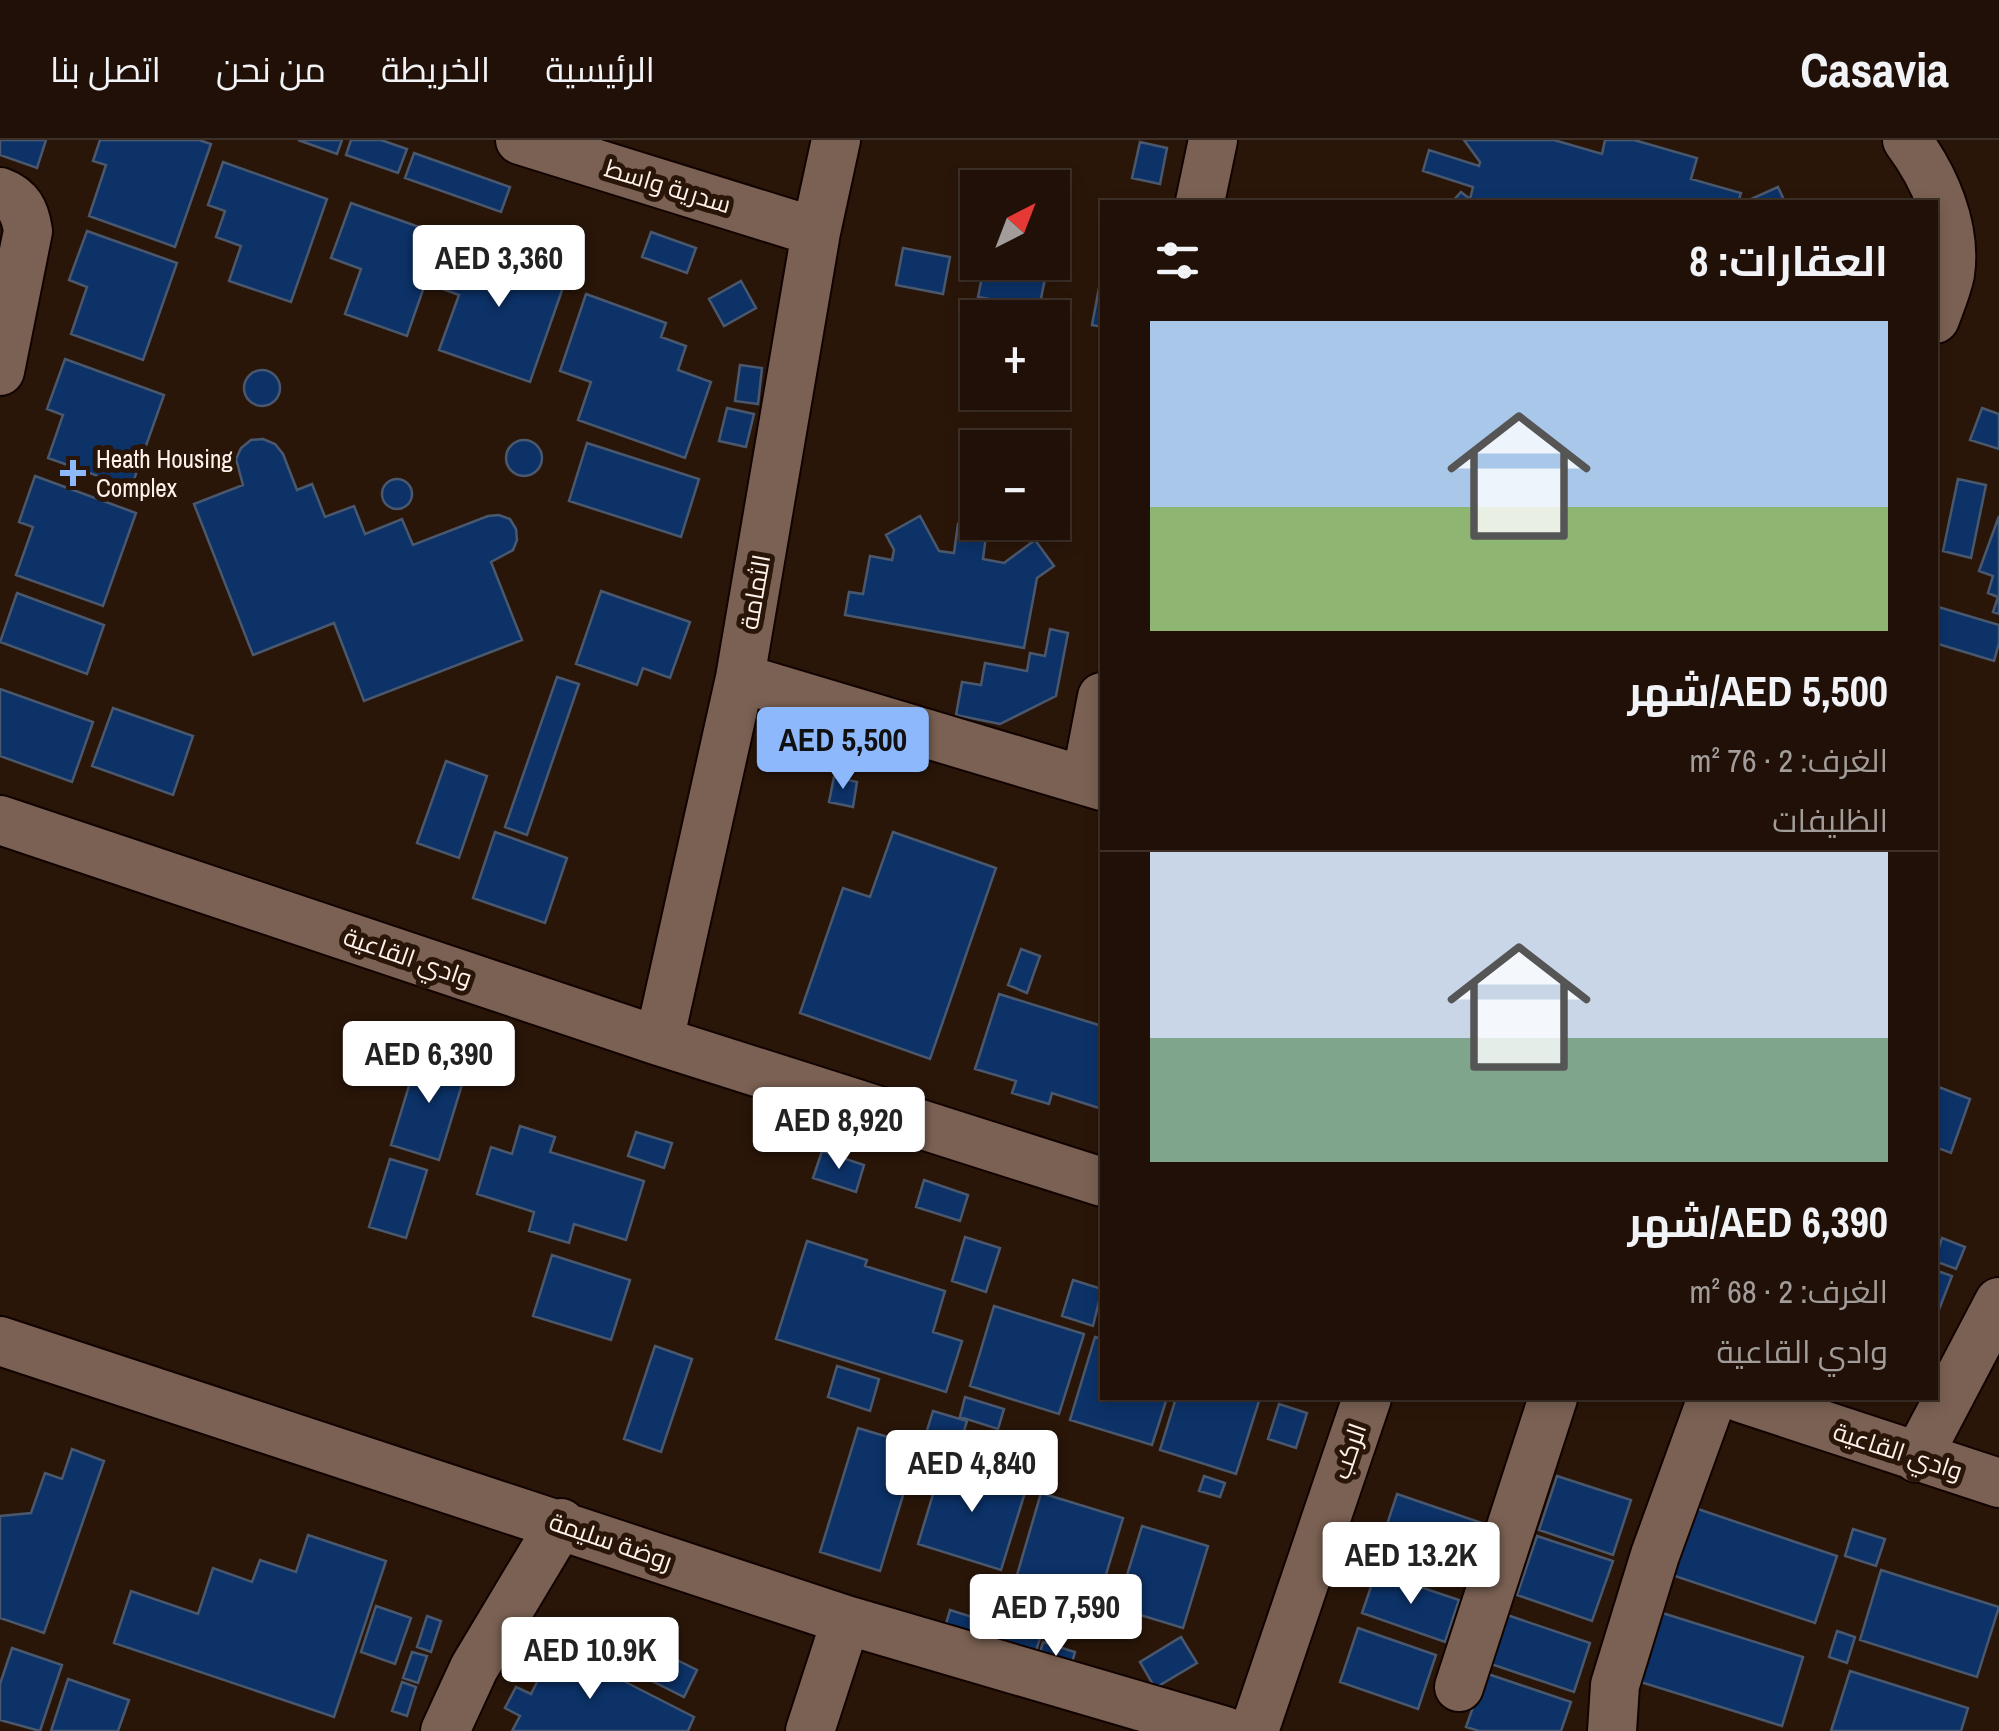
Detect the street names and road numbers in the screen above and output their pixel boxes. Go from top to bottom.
street label: سدرية واسط [601,151,735,221]
street label: الثمامة [732,552,778,632]
street label: وادي القاعية [338,919,477,998]
street label: وادي القاعية [1828,1414,1967,1491]
street label: الركب [1324,1418,1374,1484]
street label: روضة سليمة [545,1504,677,1578]

